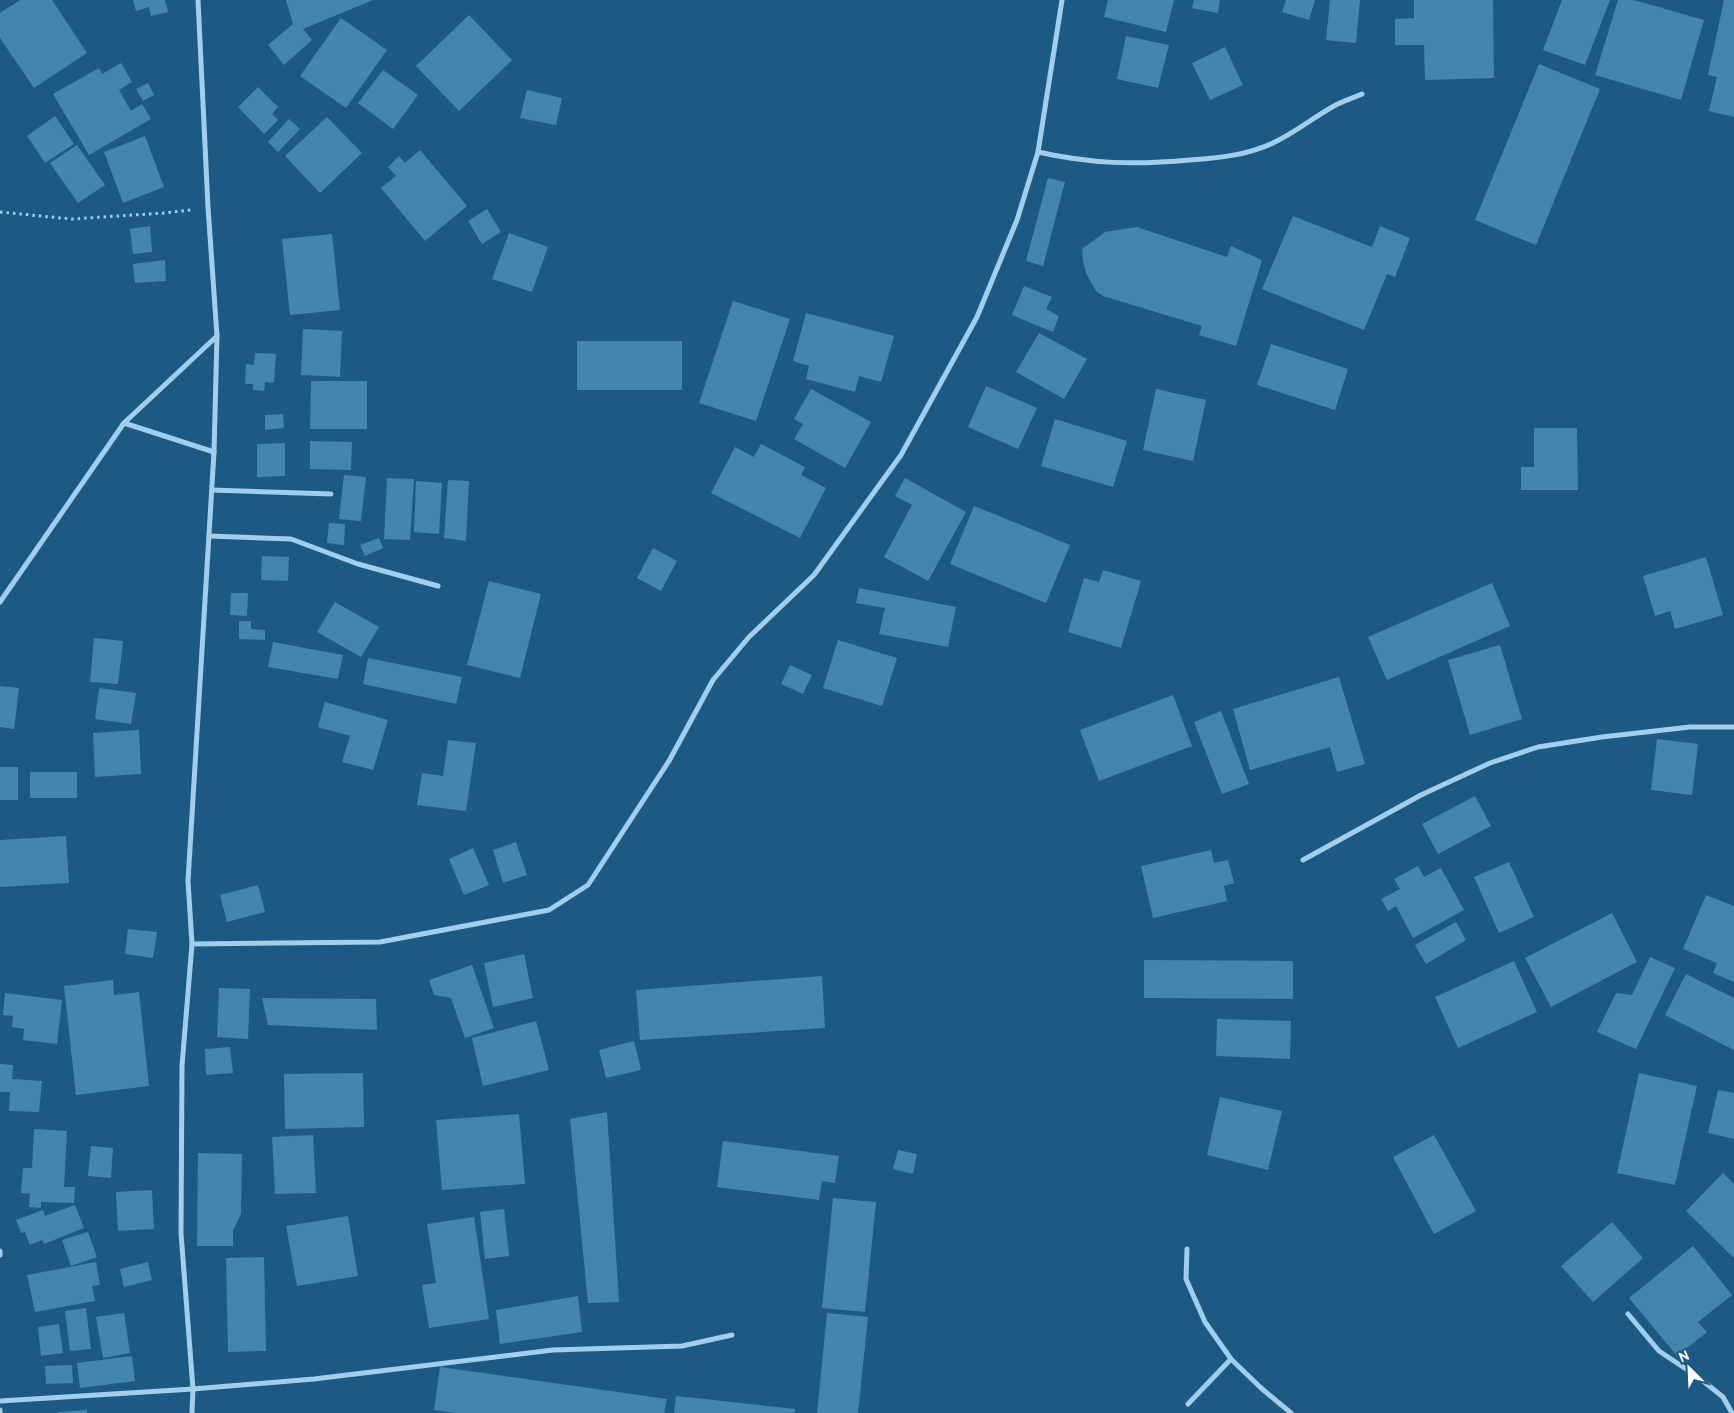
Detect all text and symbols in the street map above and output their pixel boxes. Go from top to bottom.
north arrow [1664,1343,1714,1393]
text: N [1676,1348,1692,1367]

